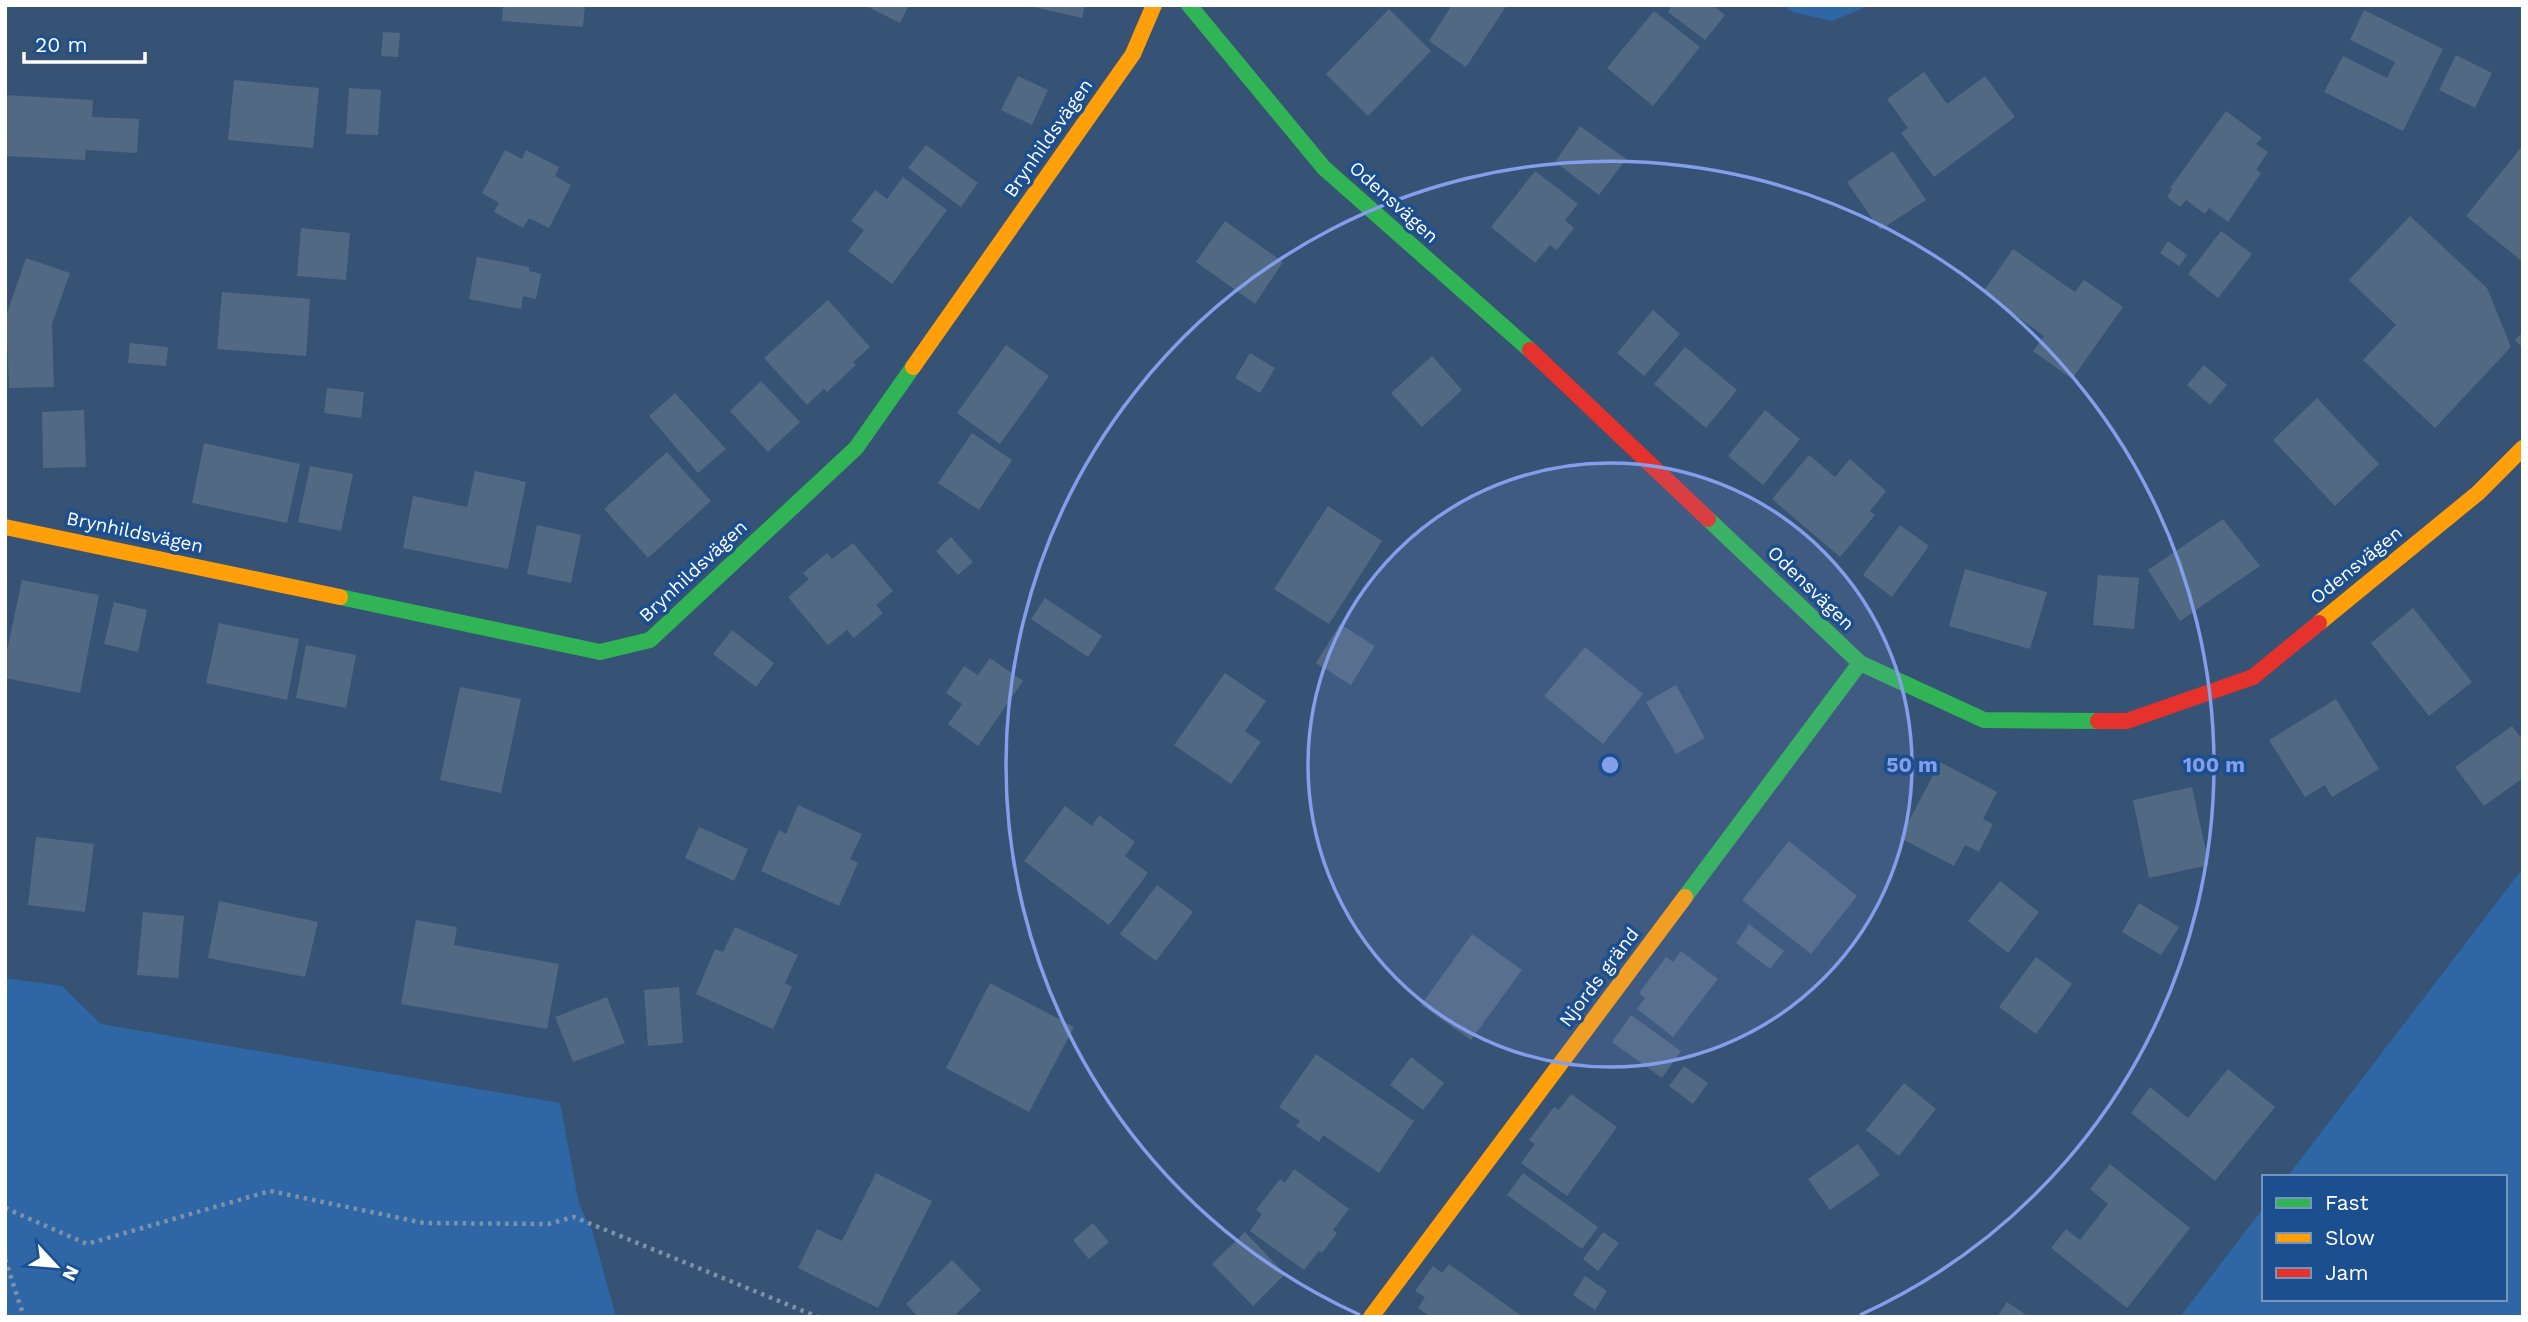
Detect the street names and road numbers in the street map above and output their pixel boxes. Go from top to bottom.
street label: Brynhildsvägen [999,74,1097,202]
street label: Odensvägen [1345,156,1443,248]
street label: Brynhildsvägen [64,506,206,558]
street label: Brynhildsvägen [634,515,752,627]
street label: Odensvägen [2305,521,2407,609]
street label: Odensvägen [1763,541,1859,635]
street label: Njords gränd [1554,923,1644,1031]

